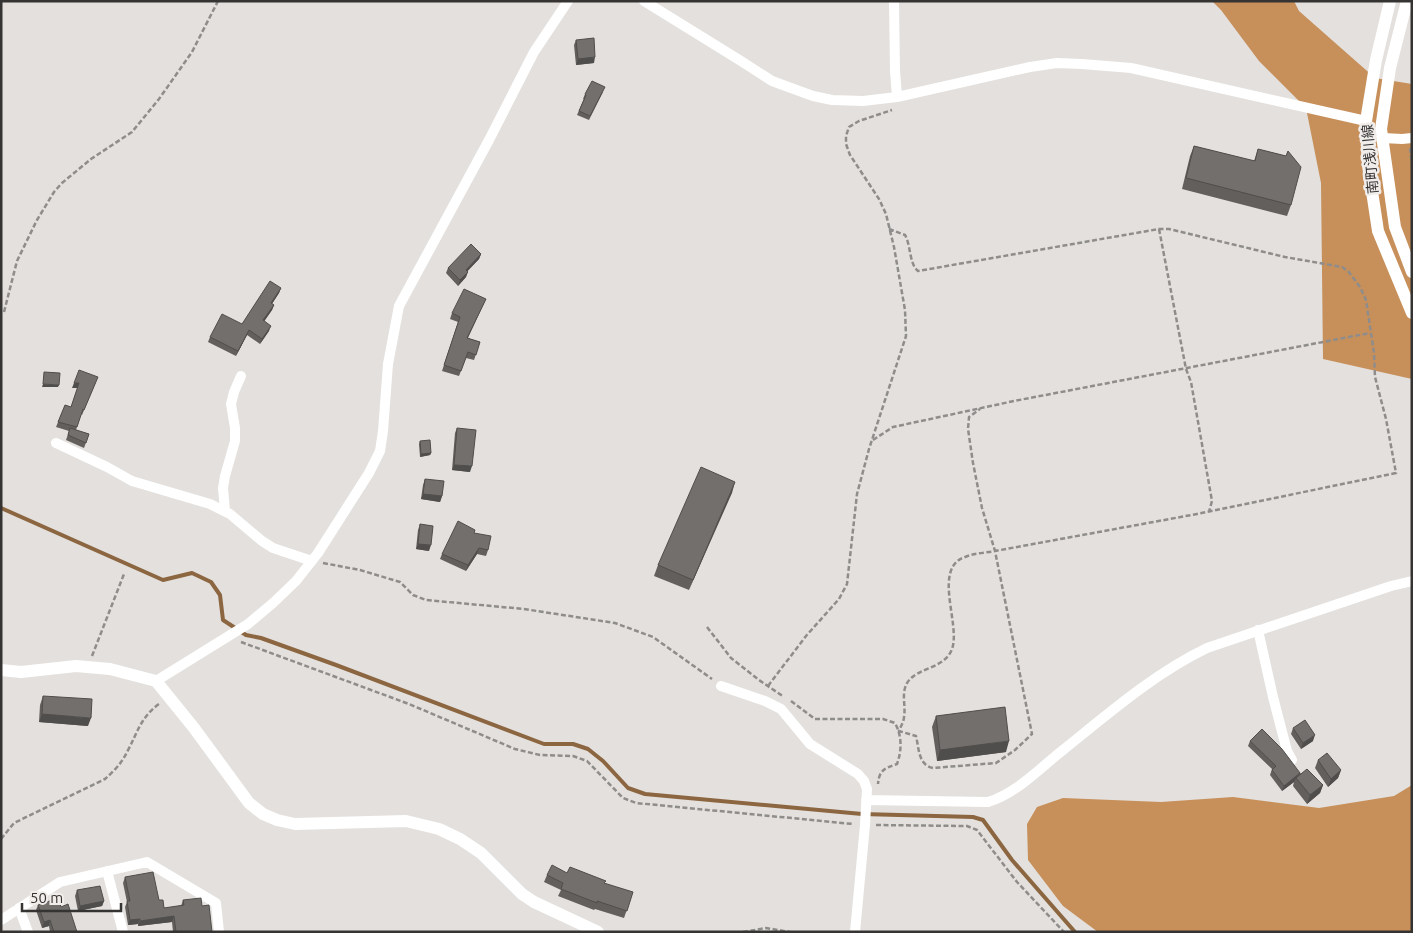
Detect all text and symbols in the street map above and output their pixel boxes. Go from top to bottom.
street label: 南町浅川線 [1359,123,1381,195]
scale bar [22,880,121,912]
text: 50 m [30,889,63,906]

